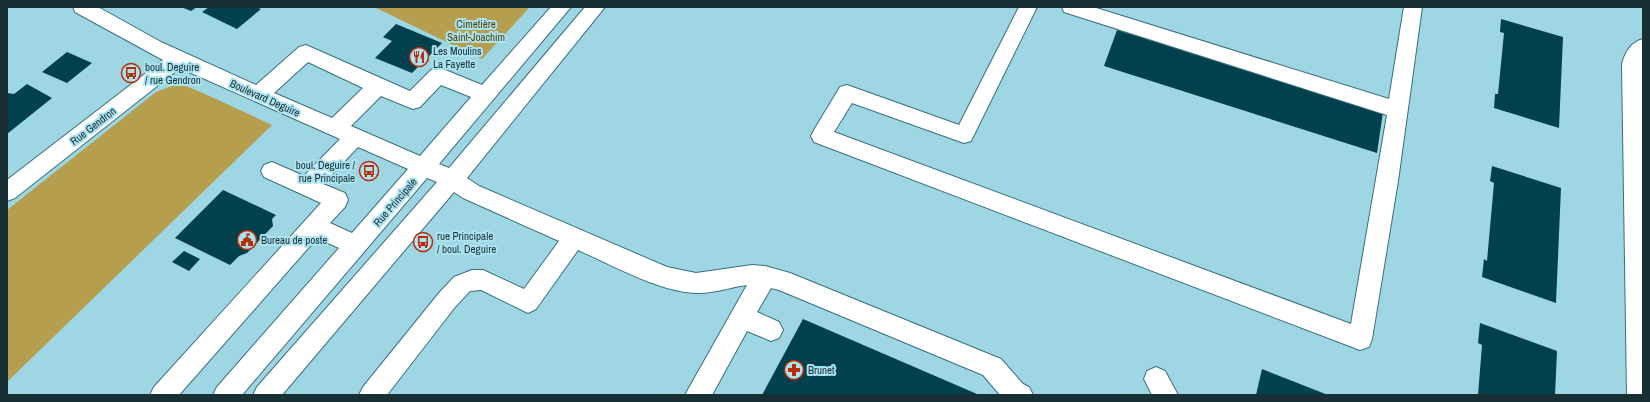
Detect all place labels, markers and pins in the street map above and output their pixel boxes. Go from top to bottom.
place label: Les Moulins La Fayette [433,44,482,71]
restaurant icon: Les Moulins La Fayette [408,46,430,68]
place label: boul. Deguire / rue Gendron [145,60,201,87]
bus stop icon: boul. Deguire / rue Gendron [120,62,142,84]
place label: boul. Deguire / rue Principale [296,158,355,185]
bus stop icon: boul. Deguire / rue Principale [358,160,380,182]
public building icon: Bureau de poste [236,229,258,251]
place label: rue Principale / boul. Deguire [437,229,496,256]
bus stop icon: rue Principale / boul. Deguire [412,231,434,253]
place label: Bureau de poste [261,233,327,247]
pharmacy icon: Brunet [783,359,805,381]
place label: Brunet [808,363,835,377]

